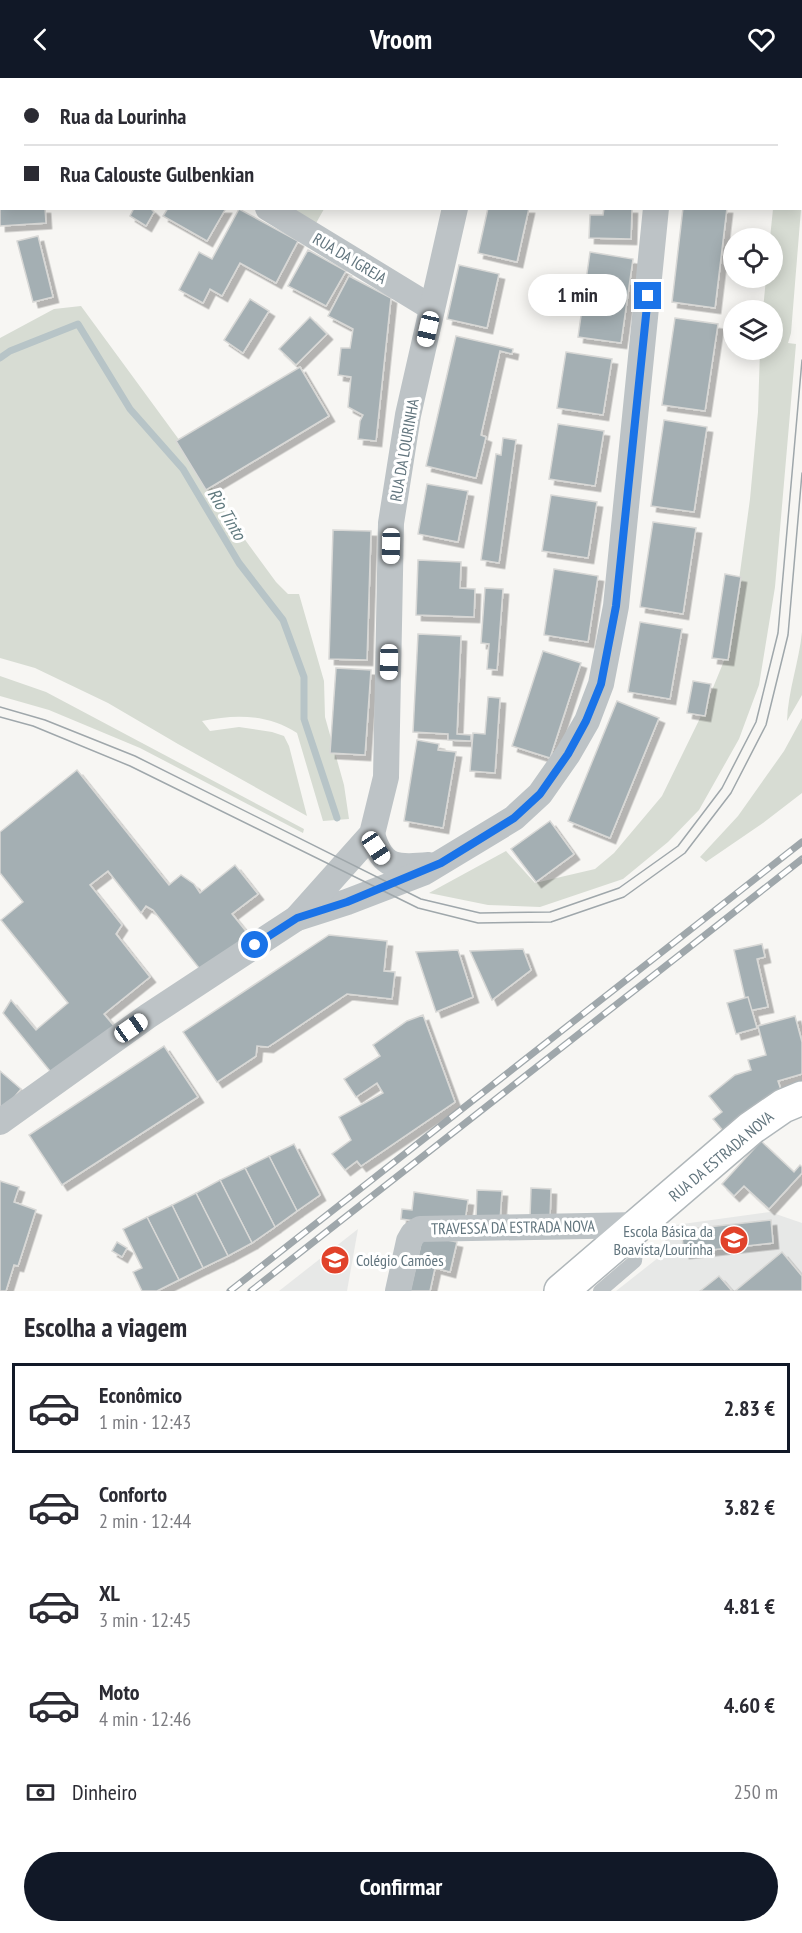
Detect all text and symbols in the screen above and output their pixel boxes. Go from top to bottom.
text: Vroom [370,22,432,56]
icon: back [24,23,57,56]
icon: heart [745,23,778,56]
text: Rua da Lourinha [60,102,186,130]
text: Rua Calouste Gulbenkian [60,160,254,188]
street label: RUA DA IGREJA [309,228,391,288]
map controls [723,228,783,360]
button: locate [723,228,783,288]
callout: 1 min [528,275,627,317]
text: 1 min [557,282,598,308]
route end [634,282,661,309]
button: layers [723,300,783,360]
car [415,309,441,349]
street label: RUA DA LOURINHA [385,397,423,503]
water label: Rio Tinto [203,484,252,545]
car [382,528,400,564]
car [380,644,398,680]
car [358,828,394,868]
route start [241,931,268,958]
car [111,1010,151,1046]
street label: RUA DA ESTRADA NOVA [665,1106,778,1206]
street label: TRAVESSA DA ESTRADA NOVA [431,1216,596,1238]
place label: Escola Básica da Boavista/Lourinha [613,1221,713,1259]
school or university icon: Escola Básica da Boavista/Lourinha [718,1224,750,1256]
school or university icon: Colégio Camões [319,1244,351,1276]
place label: Colégio Camões [356,1250,444,1270]
text: Escolha a viagem [24,1310,187,1344]
icon: car [27,1381,81,1435]
text: Econômico [99,1381,182,1409]
text: 2.83 € [724,1394,775,1422]
text: 1 min · 12:43 [99,1409,191,1435]
icon: car [27,1480,81,1534]
text: Conforto [99,1480,167,1508]
text: 3.82 € [724,1493,775,1521]
text: 2 min · 12:44 [99,1508,191,1534]
icon: car [27,1579,81,1633]
text: XL [99,1579,120,1607]
text: 4.81 € [724,1592,775,1620]
text: 3 min · 12:45 [99,1607,191,1633]
icon: car [27,1678,81,1732]
text: Moto [99,1678,140,1706]
text: 4.60 € [724,1691,775,1719]
text: 4 min · 12:46 [99,1706,191,1732]
icon: cash [24,1776,57,1809]
text: Dinheiro [72,1778,137,1806]
text: 250 m [734,1779,778,1805]
button: Confirmar [24,1852,778,1921]

